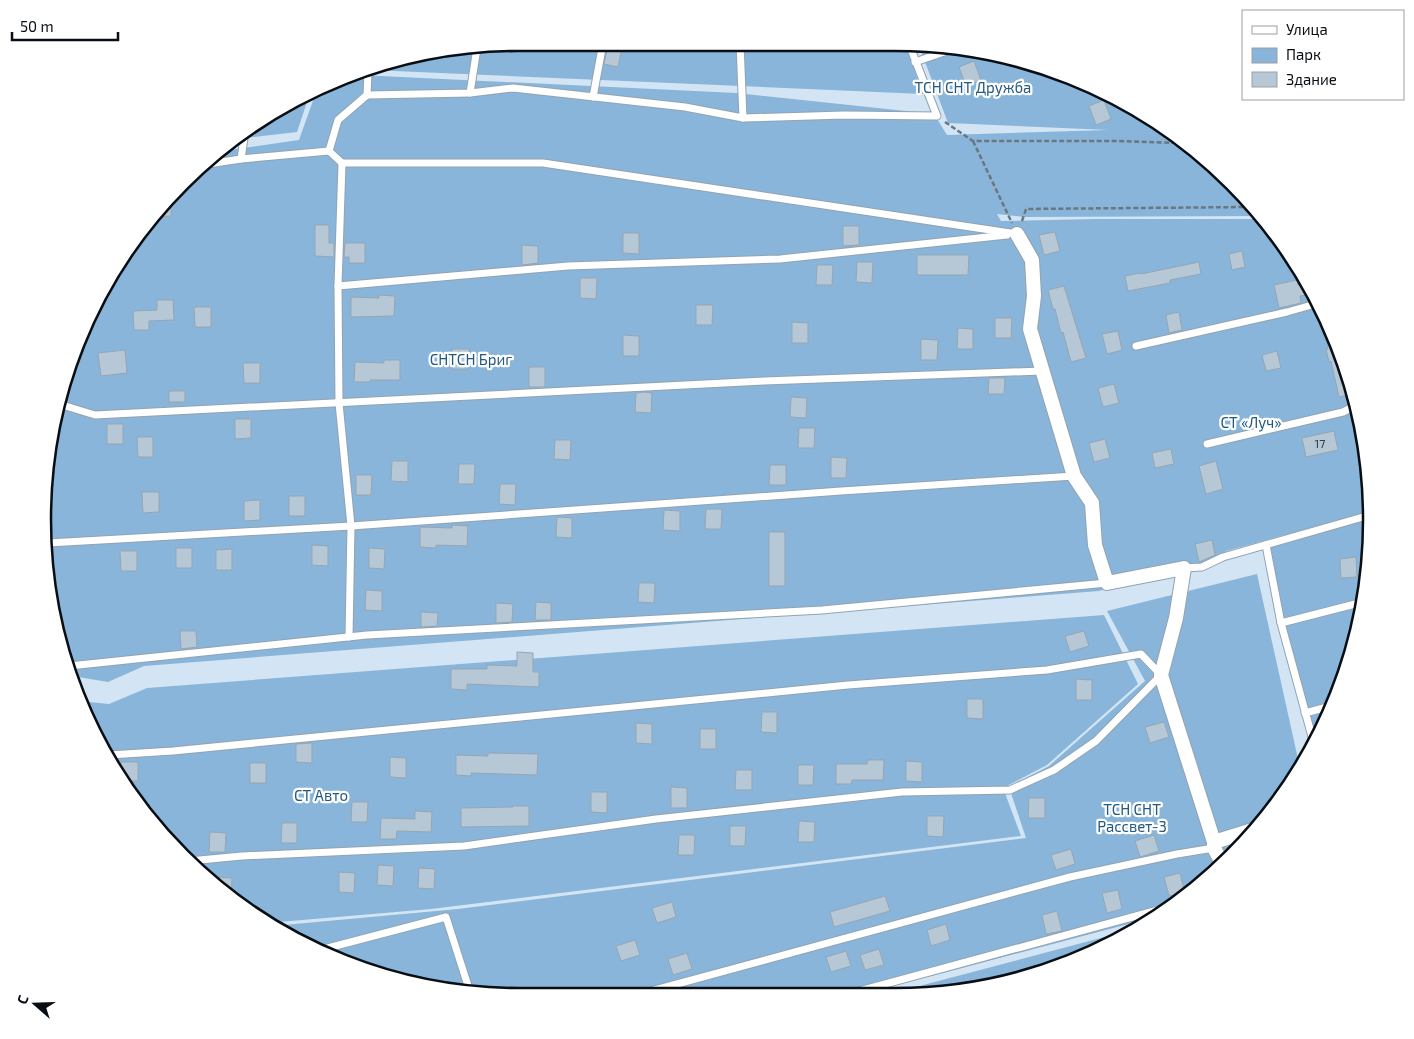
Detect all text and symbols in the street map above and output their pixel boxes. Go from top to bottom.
scale bar [12,10,119,42]
legend [1242,10,1404,100]
text: 50 m [20,17,54,35]
text: Улица [1286,20,1328,38]
text: Парк [1286,45,1321,63]
text: Здание [1286,70,1337,88]
park label: ТСН СНТ Дружба [915,78,1031,97]
park label: СНТСН Бриг [430,350,512,368]
park label: СТ «Луч» [1221,413,1281,432]
house number: 17 [1315,436,1325,450]
park label: СТ Авто [294,786,348,804]
park label: ТСН СНТ Рассвет-3 [1097,800,1167,835]
north arrow [10,979,60,1029]
text: С [13,993,32,1006]

